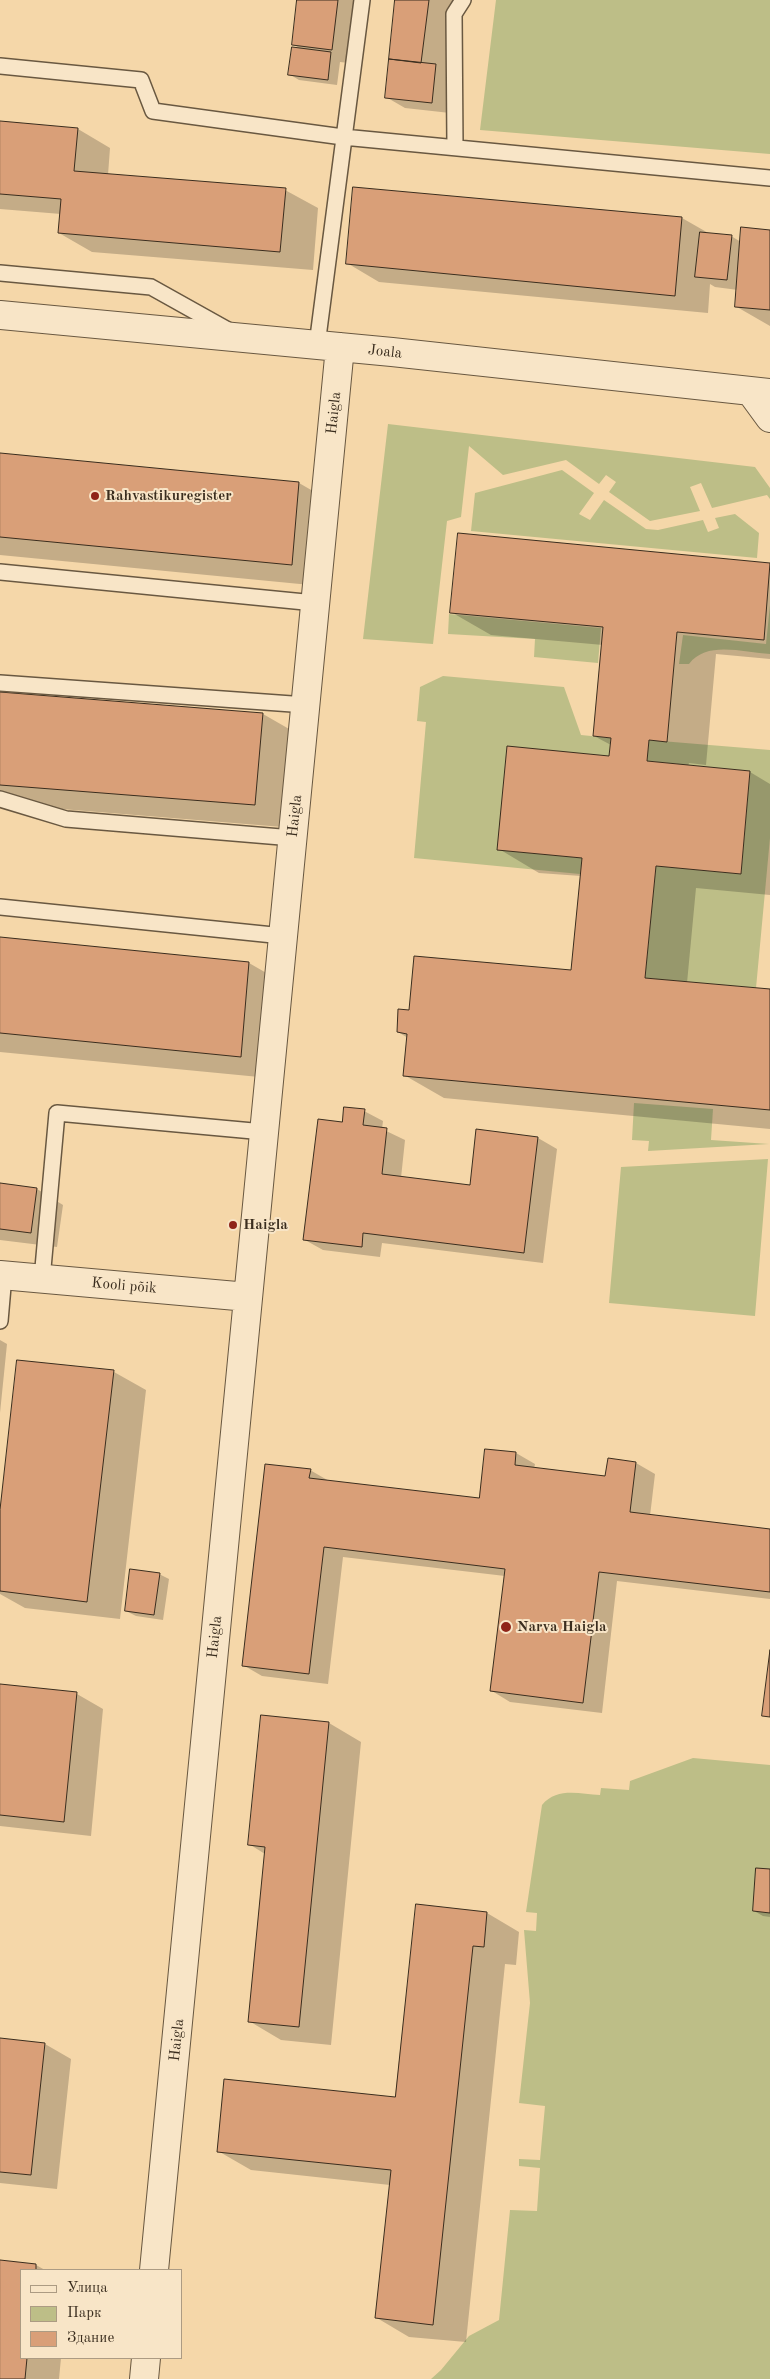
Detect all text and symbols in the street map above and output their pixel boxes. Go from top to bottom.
street label: Joala [367,341,403,363]
street label: Haigla [323,391,345,435]
place label: Rahvastikuregister [105,487,232,505]
marker: Rahvastikuregister [89,490,101,502]
street label: Haigla [284,794,306,838]
place label: Haigla [243,1216,288,1234]
marker: Haigla [227,1219,239,1231]
street label: Kooli põik [91,1274,157,1298]
street label: Haigla [204,1615,226,1659]
place label: Narva Haigla [517,1618,607,1636]
marker: Narva Haigla [499,1620,513,1634]
street label: Haigla [166,2018,188,2062]
legend [20,2269,182,2359]
text: Улица [67,2281,108,2296]
text: Парк [67,2306,102,2321]
text: Здание [67,2331,114,2346]

